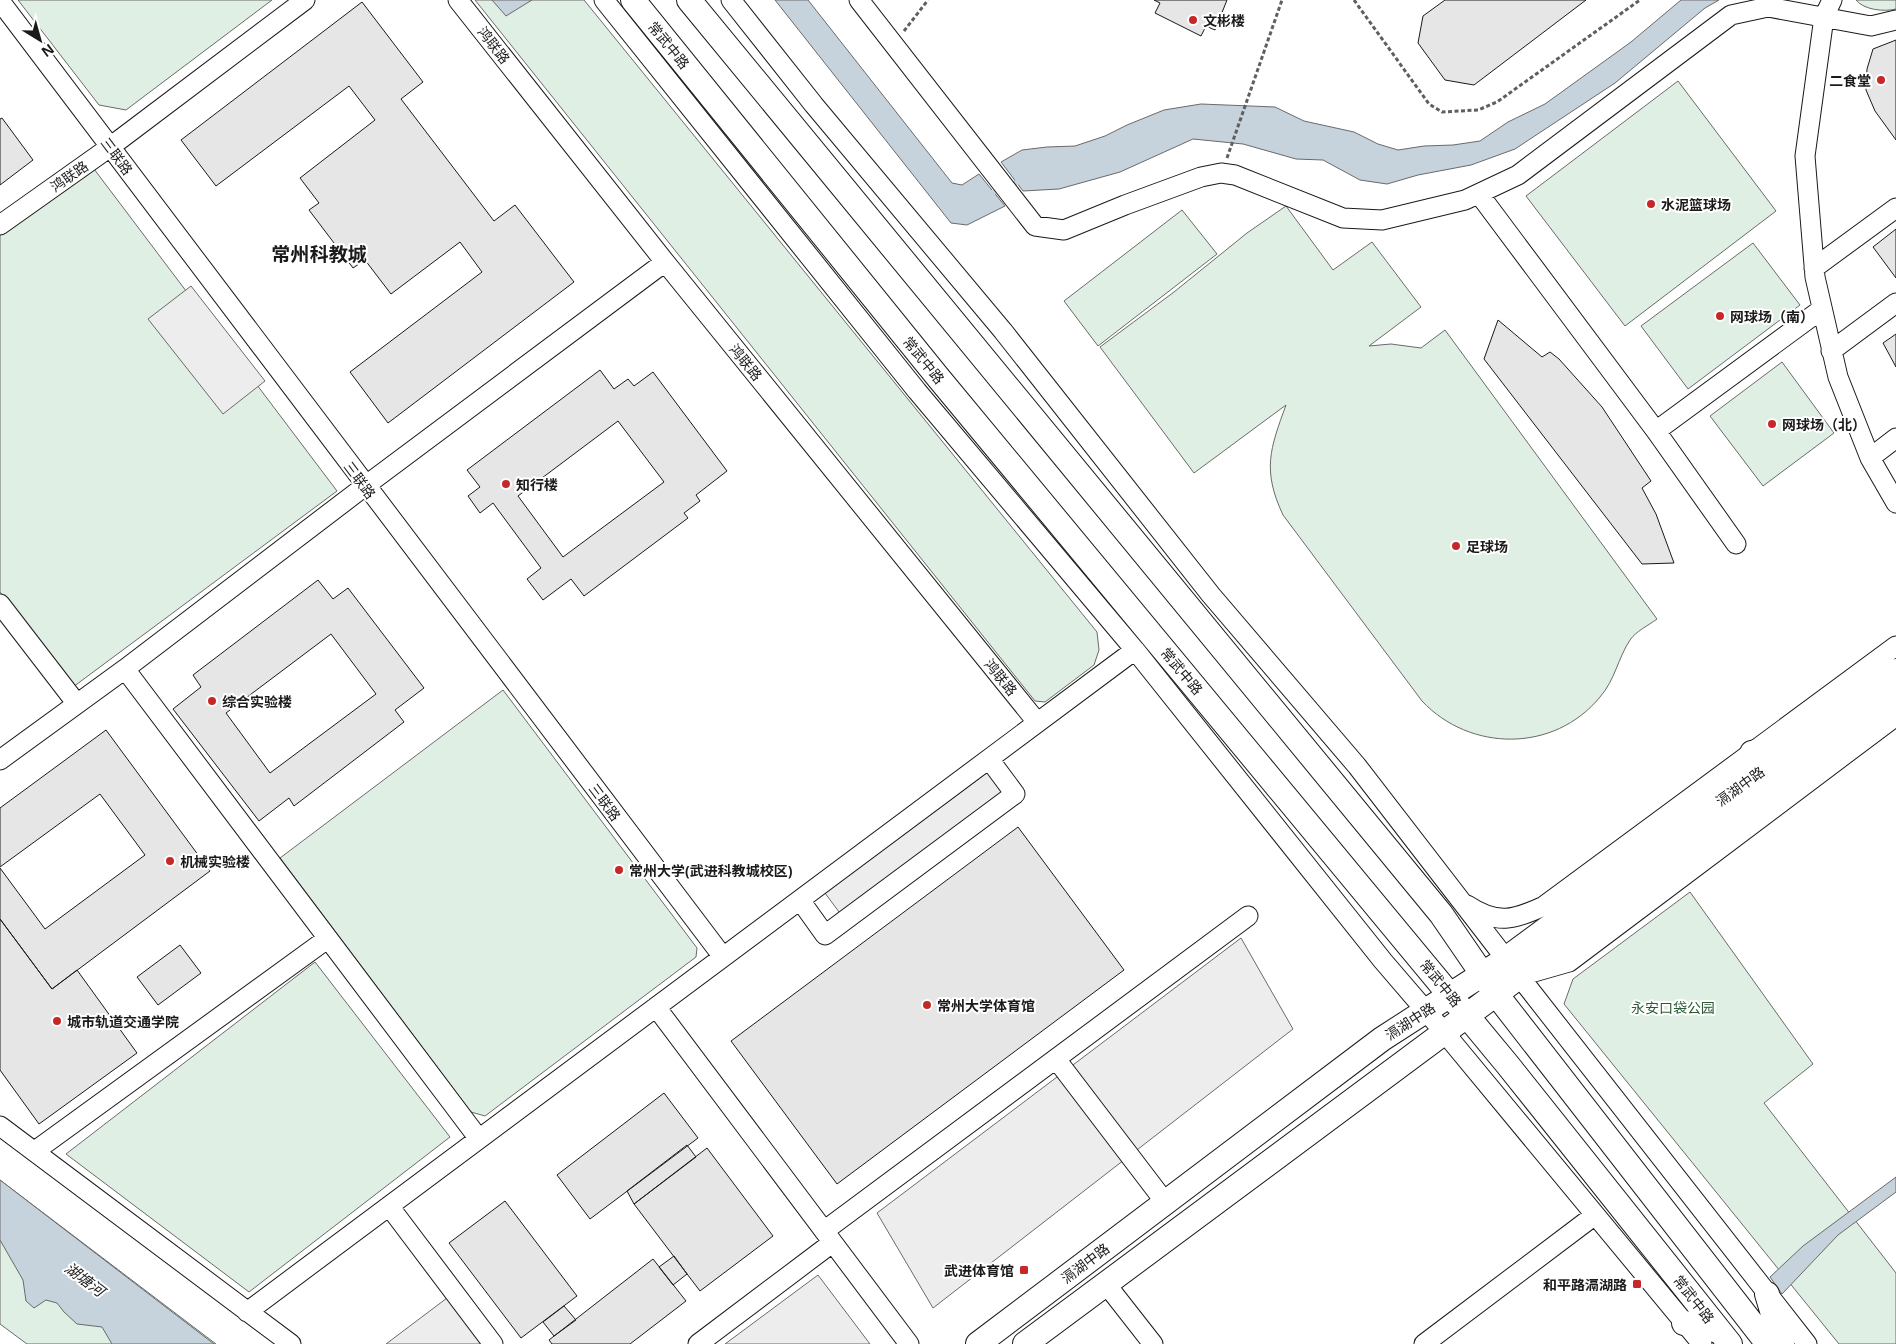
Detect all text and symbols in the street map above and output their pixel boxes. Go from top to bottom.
place label: 文彬楼 [1203,11,1245,30]
marker: 文彬楼 [1187,14,1199,26]
north arrow [15,15,65,65]
street label: 常武中路 [644,17,694,73]
street label: 鸿联路 [474,23,514,67]
text: N [38,40,58,62]
place label: 二食堂 [1829,71,1871,90]
marker: 二食堂 [1875,74,1887,86]
street label: 三联路 [97,134,137,178]
street label: 鸿联路 [46,156,92,196]
place label: 水泥篮球场 [1661,195,1731,214]
marker: 水泥篮球场 [1645,198,1657,210]
district label: 常州科教城 [271,241,367,267]
place label: 网球场（南） [1730,307,1814,326]
marker: 网球场（南） [1714,310,1726,322]
street label: 常武中路 [899,332,949,388]
street label: 鸿联路 [725,340,767,384]
place label: 网球场（北） [1782,415,1866,434]
marker: 网球场（北） [1766,418,1778,430]
street label: 三联路 [340,458,380,502]
place label: 知行楼 [516,475,558,494]
marker: 知行楼 [500,478,512,490]
place label: 足球场 [1466,537,1508,556]
marker: 足球场 [1450,540,1462,552]
street label: 常武中路 [1157,643,1207,699]
street label: 鸿联路 [980,655,1022,699]
place label: 综合实验楼 [222,692,292,711]
marker: 综合实验楼 [206,695,218,707]
street label: 滆湖中路 [1712,762,1768,810]
street label: 三联路 [585,780,625,824]
place label: 机械实验楼 [180,852,250,871]
marker: 机械实验楼 [164,855,176,867]
place label: 常州大学(武进科教城校区) [629,861,793,880]
marker: 常州大学(武进科教城校区) [613,864,625,876]
street label: 常武中路 [1416,955,1466,1011]
place label: 常州大学体育馆 [937,996,1035,1015]
street label: 滆湖中路 [1381,998,1439,1044]
park label: 永安口袋公园 [1631,998,1715,1017]
marker: 常州大学体育馆 [921,999,933,1011]
place label: 城市轨道交通学院 [67,1012,179,1031]
marker: 城市轨道交通学院 [51,1015,63,1027]
street label: 滆湖中路 [1057,1239,1113,1287]
water label: 湖塘河 [61,1257,111,1302]
place label: 武进体育馆 [944,1261,1014,1280]
marker: 武进体育馆 [1018,1264,1030,1276]
street label: 常武中路 [1669,1271,1719,1327]
place label: 和平路滆湖路 [1543,1275,1627,1294]
marker: 和平路滆湖路 [1631,1278,1643,1290]

